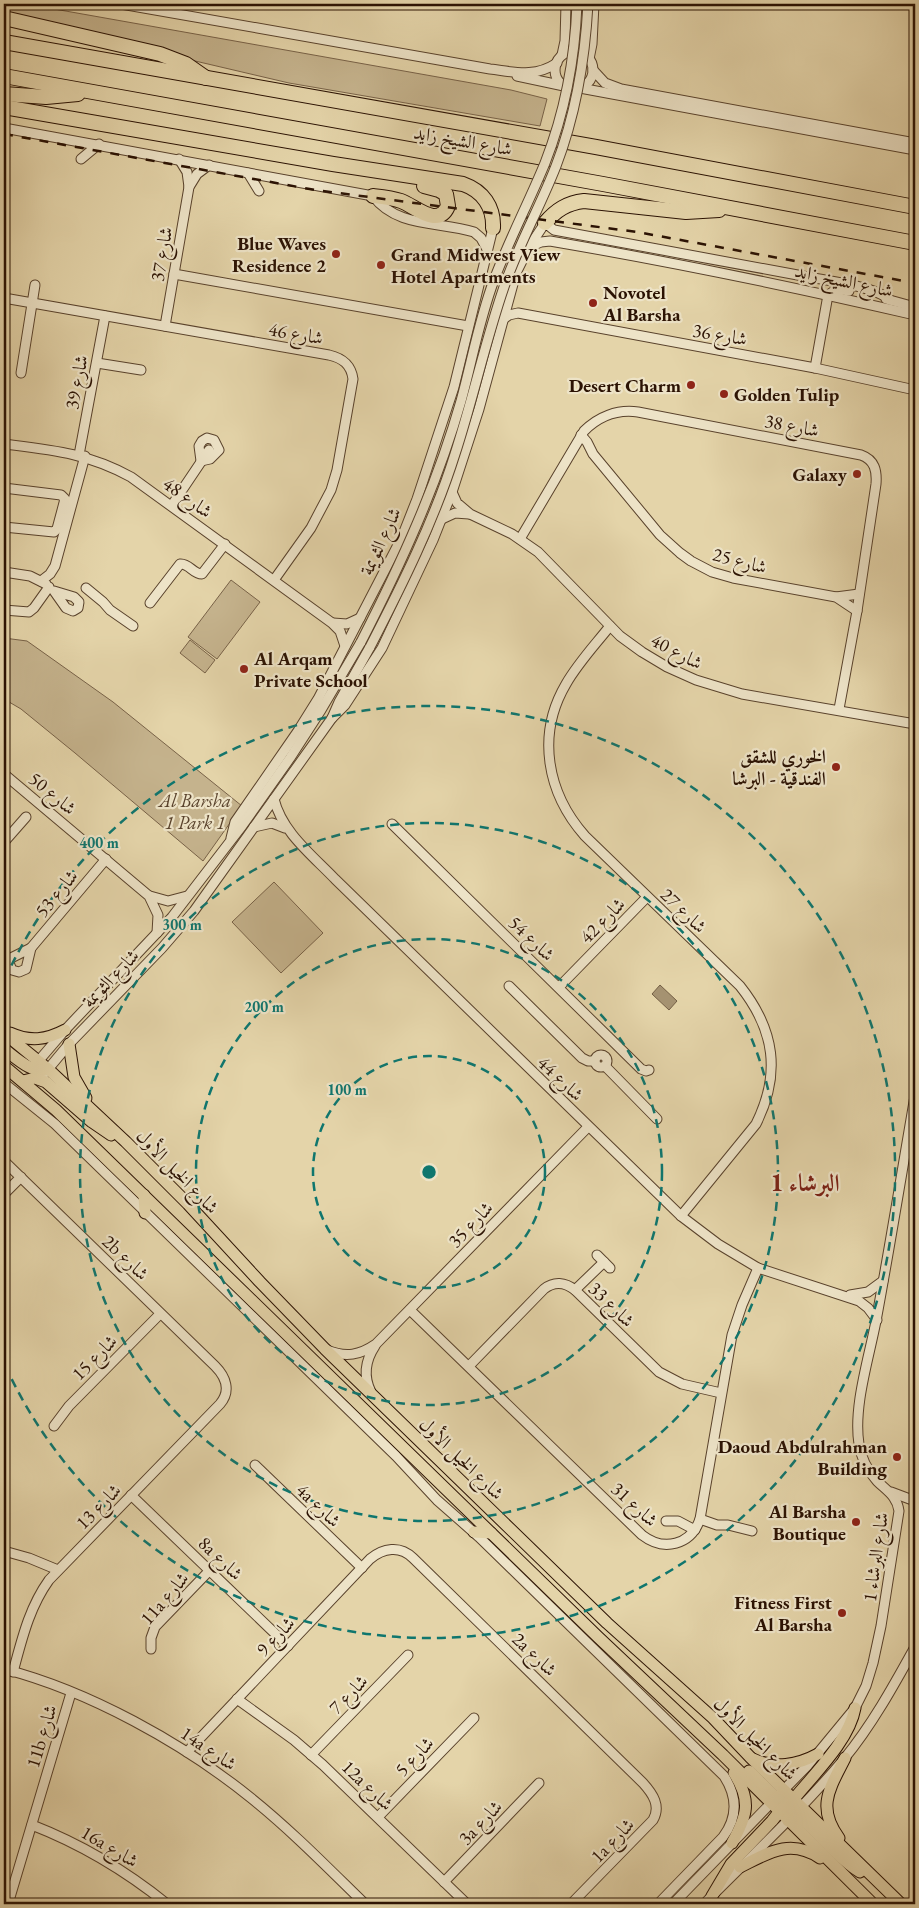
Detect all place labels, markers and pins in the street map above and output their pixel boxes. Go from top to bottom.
place label: Blue Waves Residence 2 [232,231,326,278]
place label: Grand Midwest View Hotel Apartments [391,242,561,289]
marker: Blue Waves Residence 2 [330,248,342,260]
marker: Grand Midwest View Hotel Apartments [375,259,387,271]
place label: Novotel Al Barsha [602,280,681,327]
marker: Novotel Al Barsha [587,297,599,309]
place label: Desert Charm [569,373,682,398]
marker: Desert Charm [685,379,697,391]
place label: Golden Tulip [734,382,840,407]
marker: Golden Tulip [718,388,730,400]
place label: Galaxy [793,462,848,487]
marker: Galaxy [851,468,863,480]
place label: Al Arqam Private School [253,646,368,693]
marker: Al Arqam Private School [238,663,250,675]
place label: الخوري للشقق الفندقية - البرشا [732,744,826,791]
marker: الخوري للشقق الفندقية - البرشا [830,761,842,773]
centre of rings [420,1163,438,1181]
place label: Daoud Abdulrahman Building [718,1434,887,1481]
marker: Daoud Abdulrahman Building [891,1451,903,1463]
place label: Al Barsha Boutique [768,1499,847,1546]
marker: Al Barsha Boutique [850,1516,862,1528]
place label: Fitness First Al Barsha [734,1590,833,1637]
marker: Fitness First Al Barsha [836,1607,848,1619]

